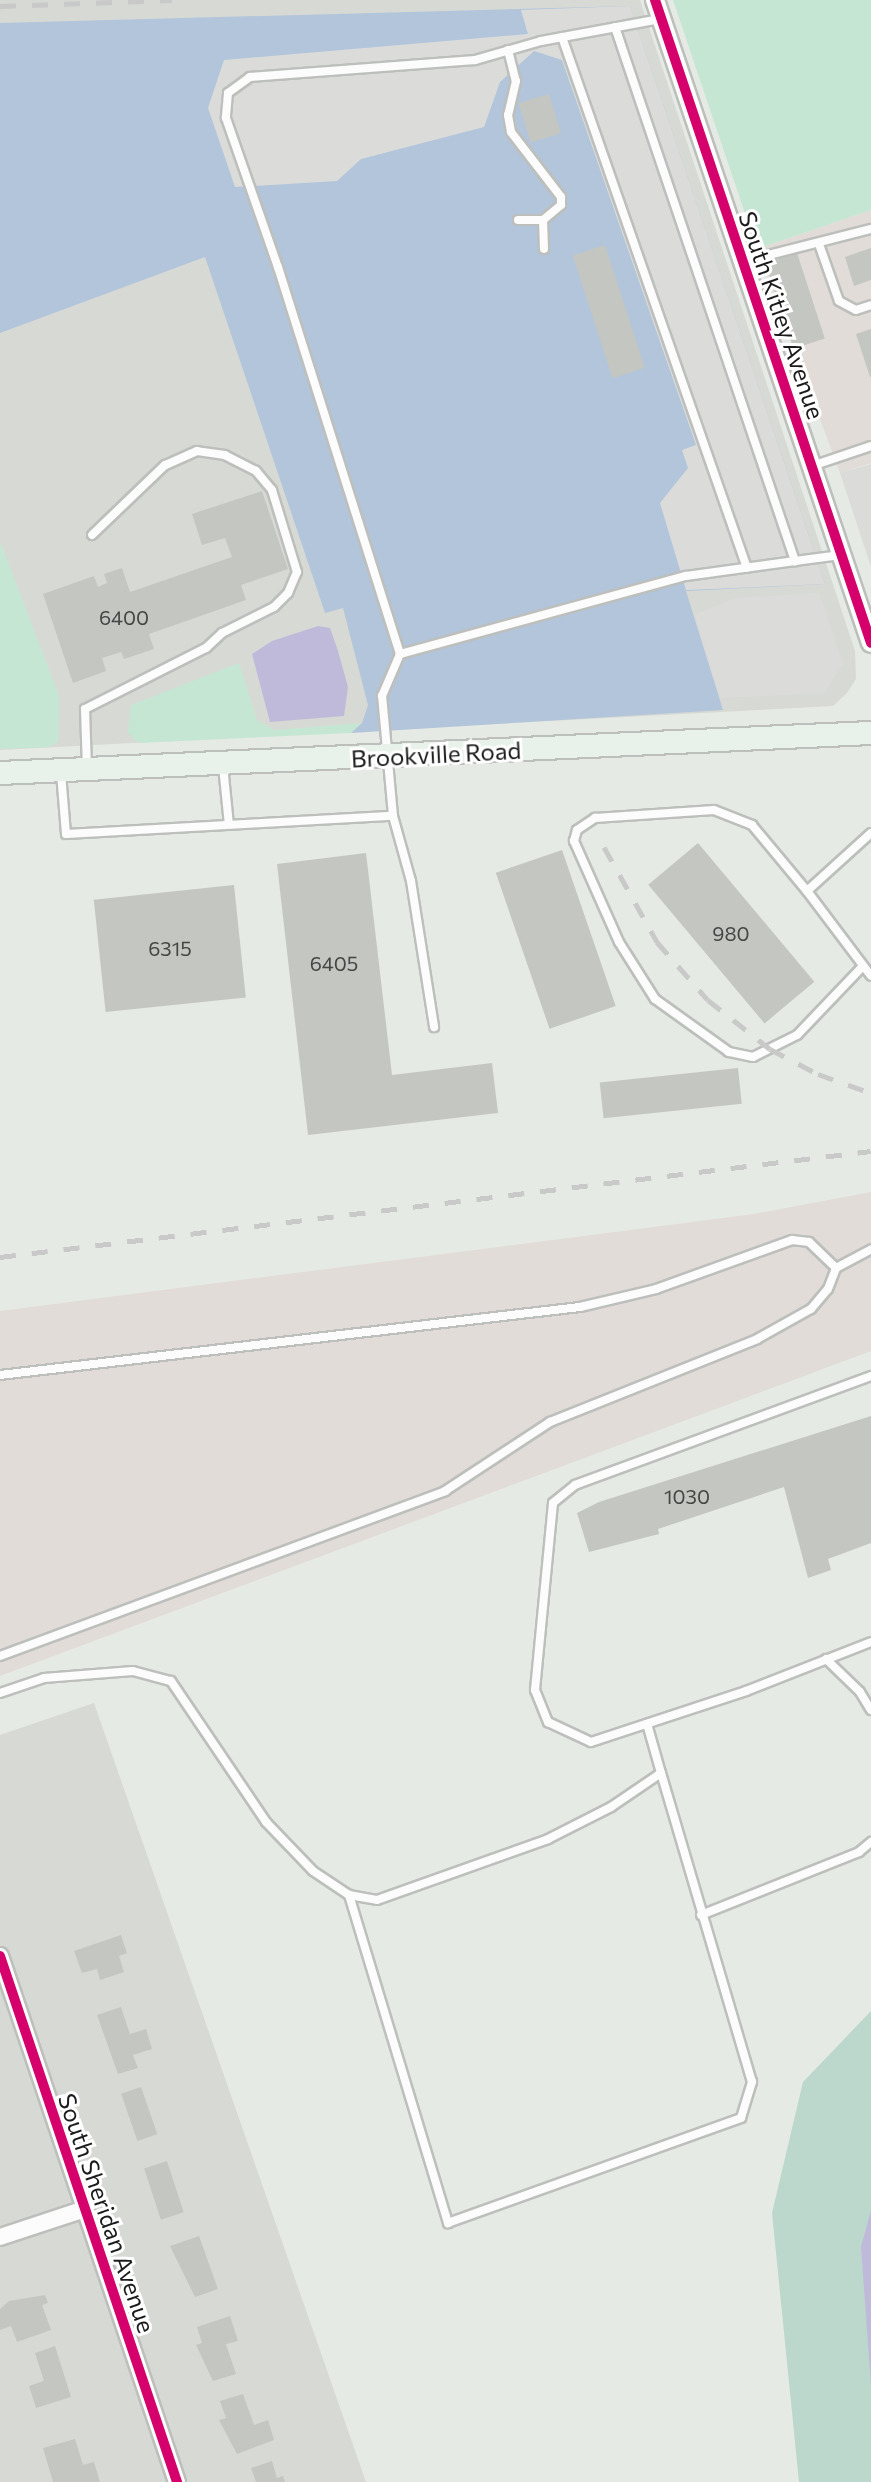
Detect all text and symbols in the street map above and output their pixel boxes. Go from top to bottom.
street label: South Kitley Avenue [733,207,831,423]
house number: 6400 [99,605,149,629]
street label: Brookville Road [350,735,522,773]
house number: 980 [712,921,750,945]
house number: 6315 [148,936,192,960]
house number: 6405 [310,951,358,975]
house number: 1030 [664,1484,710,1508]
street label: South Sheridan Avenue [53,2090,161,2336]

